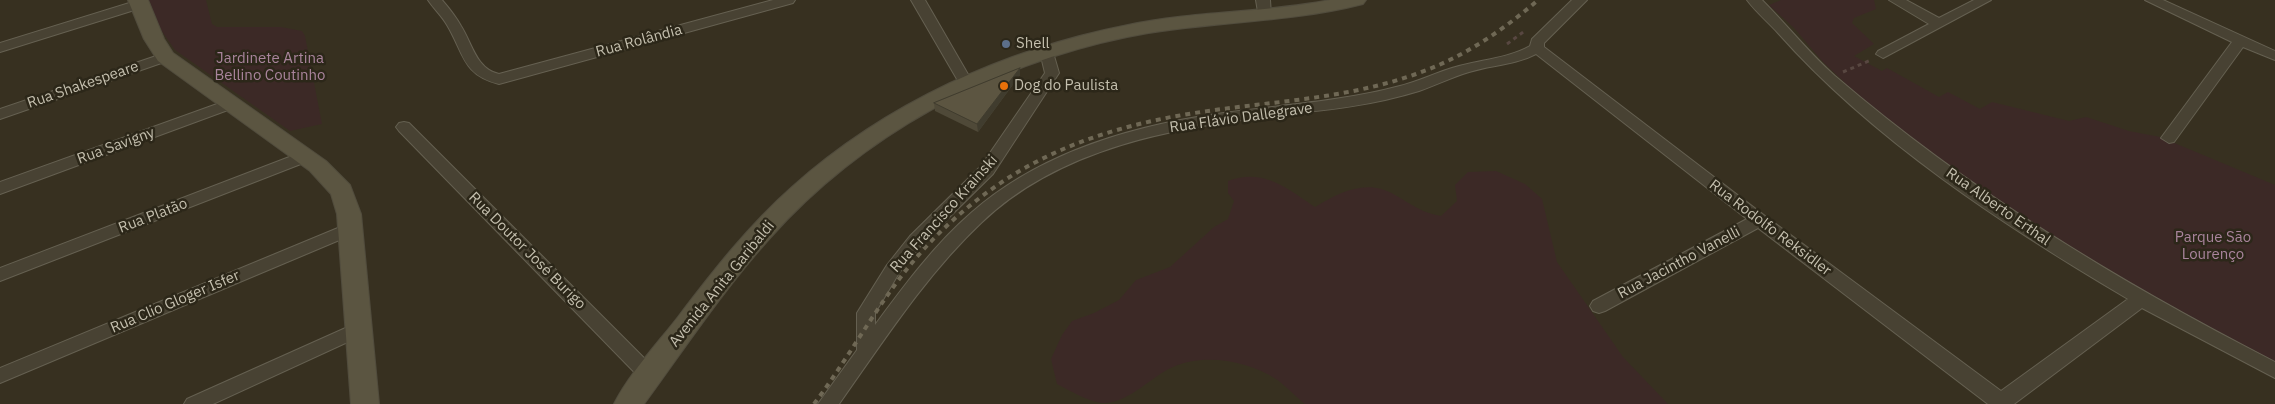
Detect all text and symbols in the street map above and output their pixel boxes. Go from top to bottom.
street label: Rua Rolândia [594,21,684,61]
place label: Shell [1016,35,1050,53]
marker: Shell [1000,38,1012,50]
park label: Jardinete Artina Bellino Coutinho [214,50,326,85]
street label: Rua Shakespeare [25,57,141,113]
place label: Dog do Paulista [1014,77,1118,95]
marker: Dog do Paulista [998,80,1010,92]
street label: Rua Flávio Dallegrave [1168,99,1314,137]
street label: Rua Savigny [75,124,157,168]
street label: Rua Francisco Krainski [887,152,1001,276]
street label: Rua Alberto Erthal [1942,164,2054,250]
street label: Rua Rodolfo Reksidler [1705,176,1835,280]
street label: Rua Doutor José Burigo [465,189,589,313]
street label: Rua Platão [116,195,190,237]
street label: Avenida Anita Garibaldi [666,217,778,351]
street label: Rua Jacintho Vanelli [1615,223,1743,303]
park label: Parque São Lourenço [2175,229,2251,264]
street label: Rua Clio Gloger Isfer [108,267,242,337]

